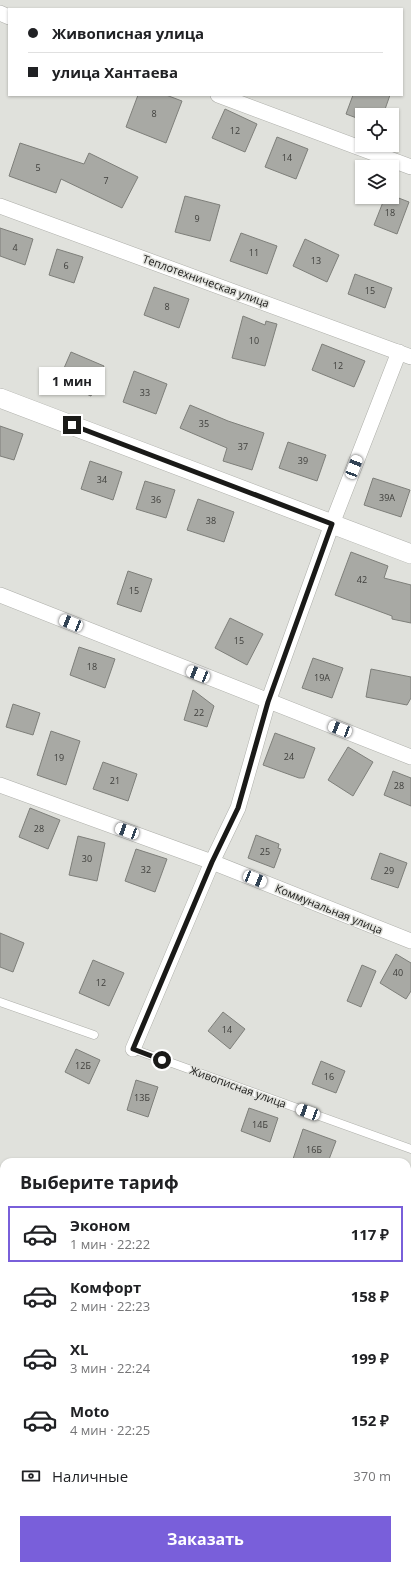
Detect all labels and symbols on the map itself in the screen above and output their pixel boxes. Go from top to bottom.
house number: 8 [151,107,157,120]
house number: 12 [230,124,240,137]
house number: 14 [282,151,292,164]
house number: 5 [35,161,41,174]
house number: 7 [103,174,109,187]
house number: 18 [385,206,395,219]
house number: 9 [194,212,200,225]
house number: 4 [12,241,18,254]
house number: 11 [249,246,259,259]
street label: Теплотехническая улица [141,251,272,310]
house number: 13 [311,254,321,267]
house number: 6 [63,259,69,272]
house number: 15 [365,284,375,297]
house number: 8 [164,300,170,313]
house number: 10 [249,334,259,347]
house number: 12 [333,359,343,372]
callout: 1 мин [39,367,105,395]
house number: 33 [140,386,150,399]
route end [63,416,81,434]
house number: 35 [199,417,209,430]
house number: 37 [238,440,248,453]
house number: 39 [298,454,308,467]
car [344,454,364,480]
house number: 34 [97,473,107,486]
house number: 39А [379,491,395,504]
house number: 36 [151,493,161,506]
house number: 38 [206,514,216,527]
house number: 42 [357,573,367,586]
house number: 15 [129,584,139,597]
car [58,613,84,633]
house number: 15 [234,634,244,647]
house number: 18 [87,660,97,673]
car [185,664,211,684]
house number: 19А [314,671,330,684]
house number: 22 [194,706,204,719]
car [327,719,353,739]
house number: 24 [284,750,294,763]
house number: 19 [54,751,64,764]
house number: 21 [110,774,120,787]
house number: 28 [394,779,404,792]
car [114,821,140,841]
house number: 28 [34,822,44,835]
house number: 25 [260,845,270,858]
house number: 30 [82,852,92,865]
house number: 32 [141,863,151,876]
house number: 29 [384,864,394,877]
car [242,869,268,889]
street label: Коммунальная улица [273,880,385,937]
house number: 40 [393,966,403,979]
house number: 12 [96,976,106,989]
house number: 14 [222,1023,232,1036]
route start [153,1051,171,1069]
house number: 12Б [75,1059,91,1072]
street label: Живописная улица [188,1062,289,1111]
house number: 16 [324,1070,334,1083]
house number: 13Б [134,1091,150,1104]
car [295,1102,321,1122]
house number: 14Б [252,1118,268,1131]
house number: 16Б [306,1143,322,1156]

